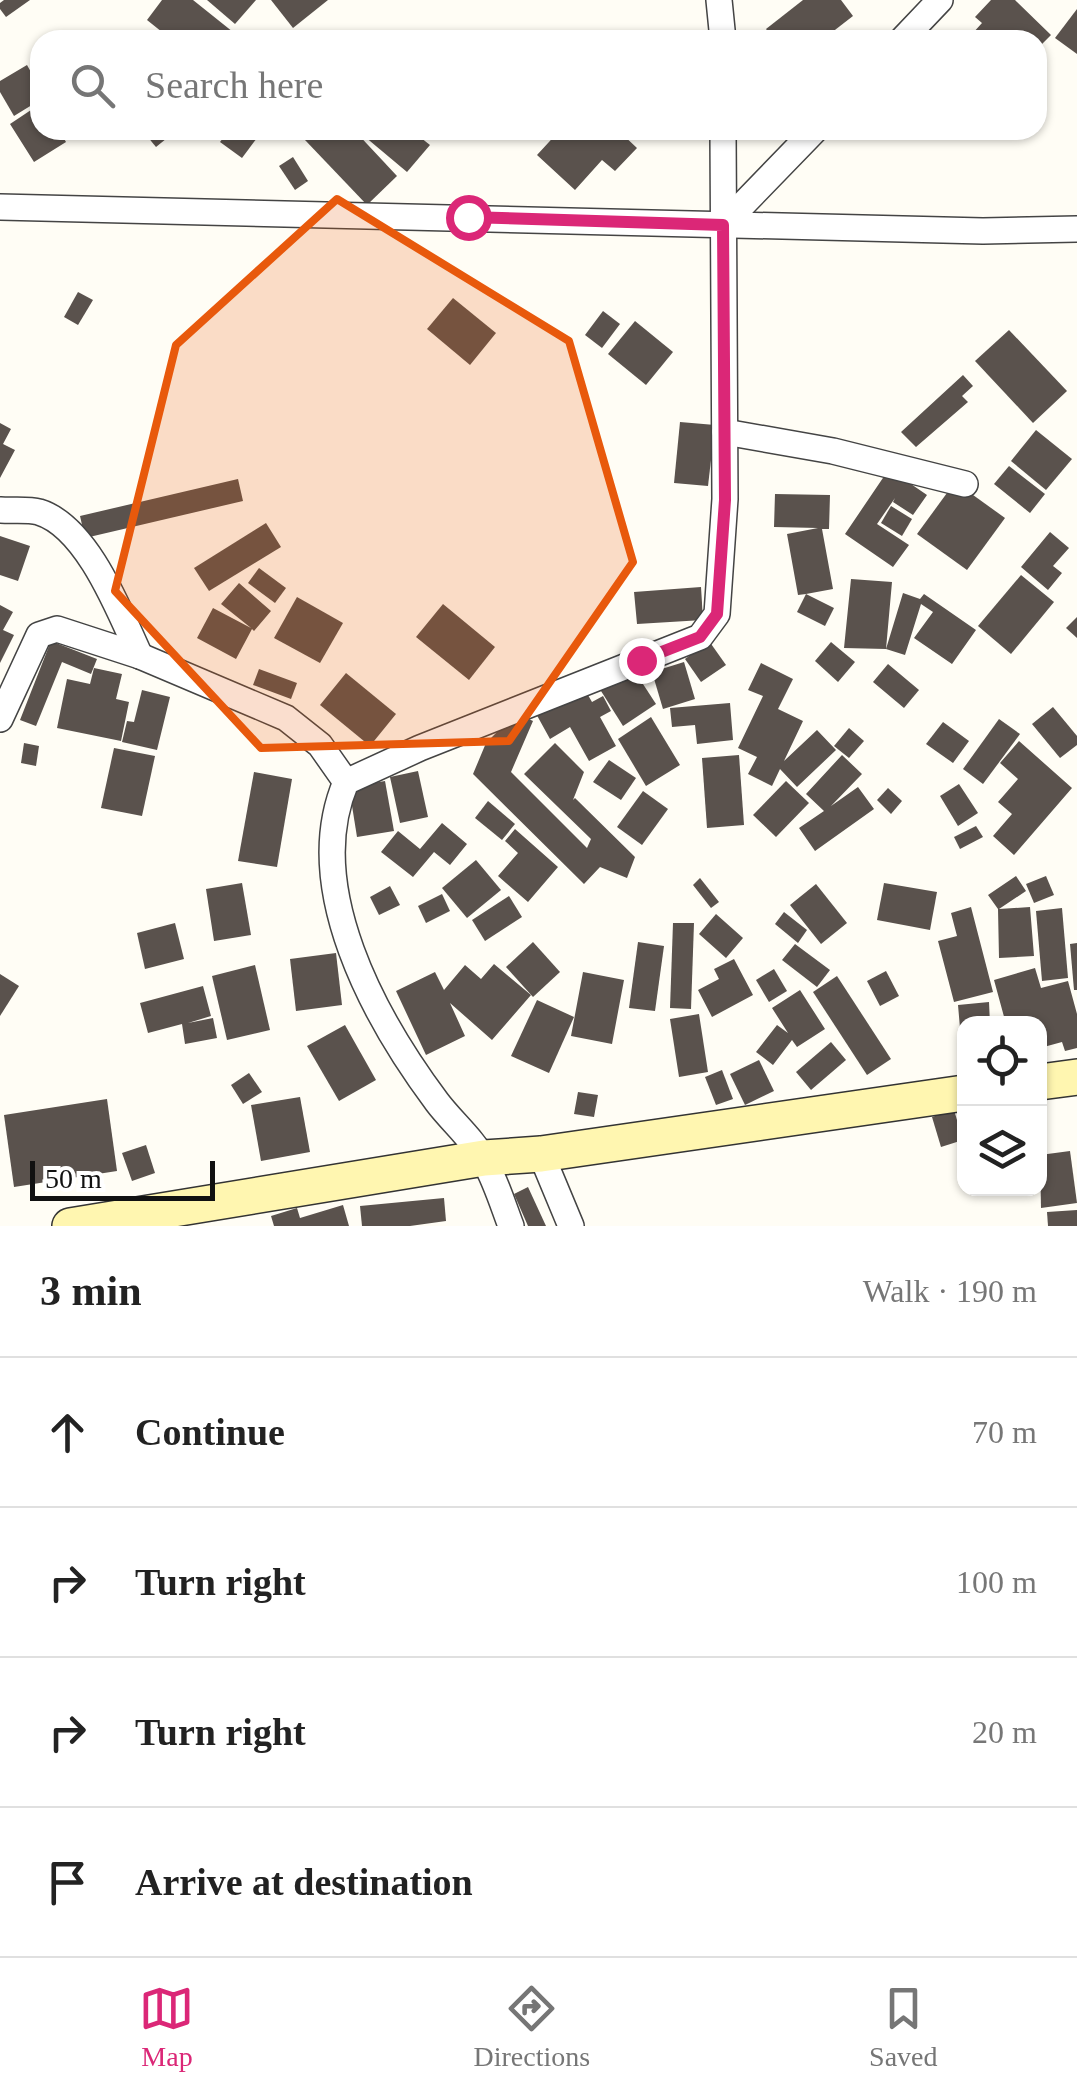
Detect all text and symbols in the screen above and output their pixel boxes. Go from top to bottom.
search box [30,30,1047,140]
icon: search [65,58,120,113]
text: Search here [145,64,323,106]
route start [446,195,492,241]
route end [619,638,665,684]
map controls [957,1016,1047,1196]
button: locate [957,1016,1047,1106]
button: layers [957,1106,1047,1196]
scale bar [30,1156,215,1200]
text: 50 m [45,1163,102,1194]
text: 3 min [40,1268,142,1314]
text: Walk · 190 m [863,1273,1037,1309]
icon: ahead [40,1405,95,1460]
text: Continue [135,1411,285,1453]
text: 70 m [972,1414,1037,1450]
icon: right [40,1555,95,1610]
text: Turn right [135,1561,306,1603]
text: 100 m [956,1564,1037,1600]
icon: right [40,1705,95,1760]
text: Turn right [135,1711,306,1753]
text: 20 m [972,1714,1037,1750]
icon: arrive [40,1855,95,1910]
text: Arrive at destination [135,1861,473,1903]
tab: Map [139,1981,194,2073]
tab: Directions [473,1981,590,2073]
tab: Saved [869,1981,938,2073]

